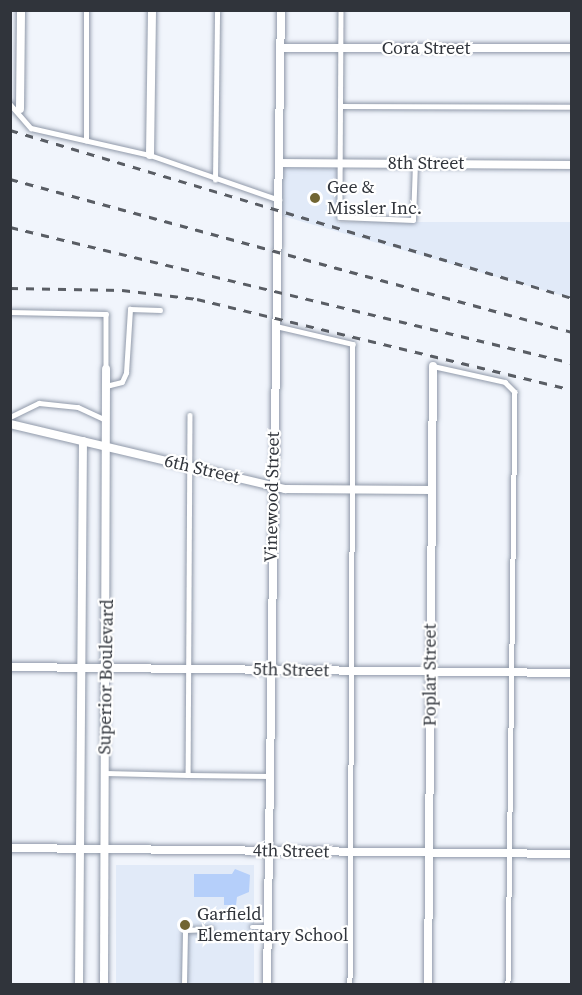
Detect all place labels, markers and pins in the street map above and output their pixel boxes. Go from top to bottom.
place label: Gee & Missler Inc. [327,177,422,219]
marker: Gee & Missler Inc. [308,191,322,205]
place label: Garfield Elementary School [197,904,348,946]
marker: Garfield Elementary School [178,918,192,932]

